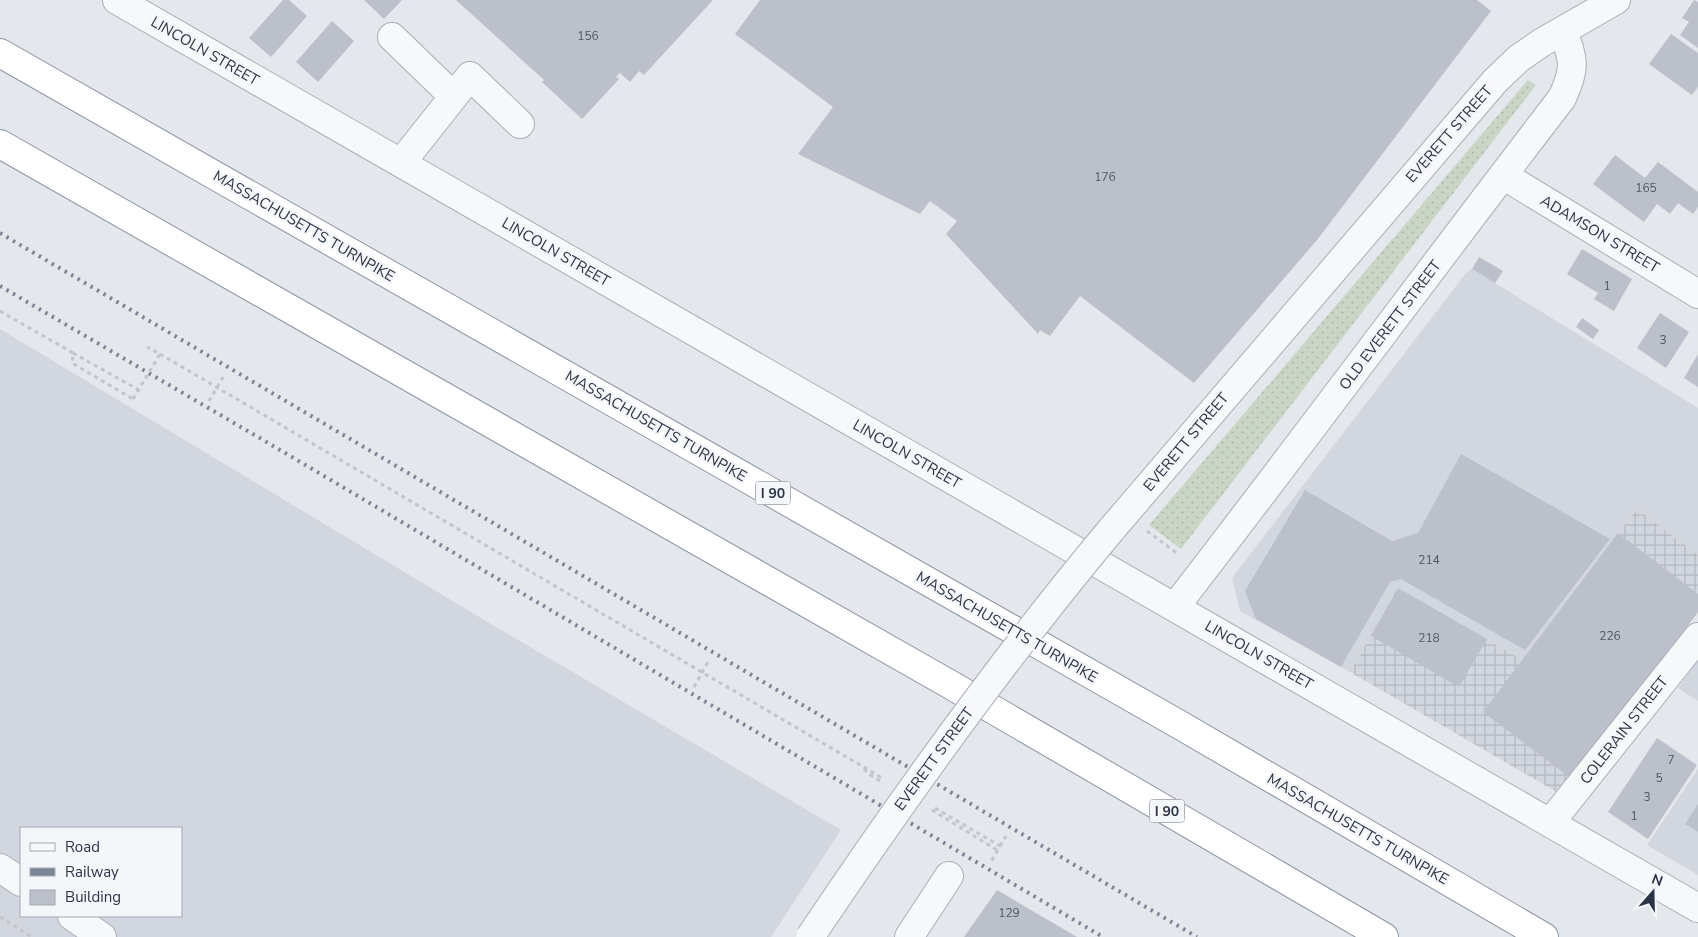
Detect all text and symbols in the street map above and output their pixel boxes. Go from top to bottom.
street label: LINCOLN STREET [147,12,263,90]
house number: 156 [577,28,599,44]
street label: EVERETT STREET [1401,81,1497,187]
street label: MASSACHUSETTS TURNPIKE [210,166,398,286]
house number: 176 [1094,169,1116,185]
house number: 165 [1635,180,1657,196]
street label: ADAMSON STREET [1537,190,1663,278]
street label: LINCOLN STREET [498,213,614,291]
street label: OLD EVERETT STREET [1335,256,1445,394]
house number: 1 [1603,278,1611,294]
house number: 3 [1659,332,1667,348]
street label: MASSACHUSETTS TURNPIKE [562,366,750,486]
street label: EVERETT STREET [1139,389,1233,495]
street label: LINCOLN STREET [849,415,965,493]
road number: I 90 [756,482,790,504]
house number: 214 [1418,552,1440,568]
street label: MASSACHUSETTS TURNPIKE [913,567,1101,687]
street label: LINCOLN STREET [1201,616,1317,694]
house number: 226 [1599,628,1621,644]
house number: 218 [1418,630,1440,646]
street label: COLERAIN STREET [1575,672,1673,788]
street label: EVERETT STREET [890,703,978,815]
house number: 7 [1667,752,1675,768]
street label: MASSACHUSETTS TURNPIKE [1264,769,1452,889]
house number: 5 [1655,770,1663,786]
house number: 3 [1643,789,1651,805]
road number: I 90 [1150,799,1184,822]
house number: 1 [1630,808,1638,824]
legend [20,827,182,917]
text: Road [65,837,100,857]
text: Railway [65,862,119,882]
north arrow [1628,867,1678,917]
text: N [1649,870,1665,891]
text: Building [65,887,121,907]
house number: 129 [998,905,1020,921]

